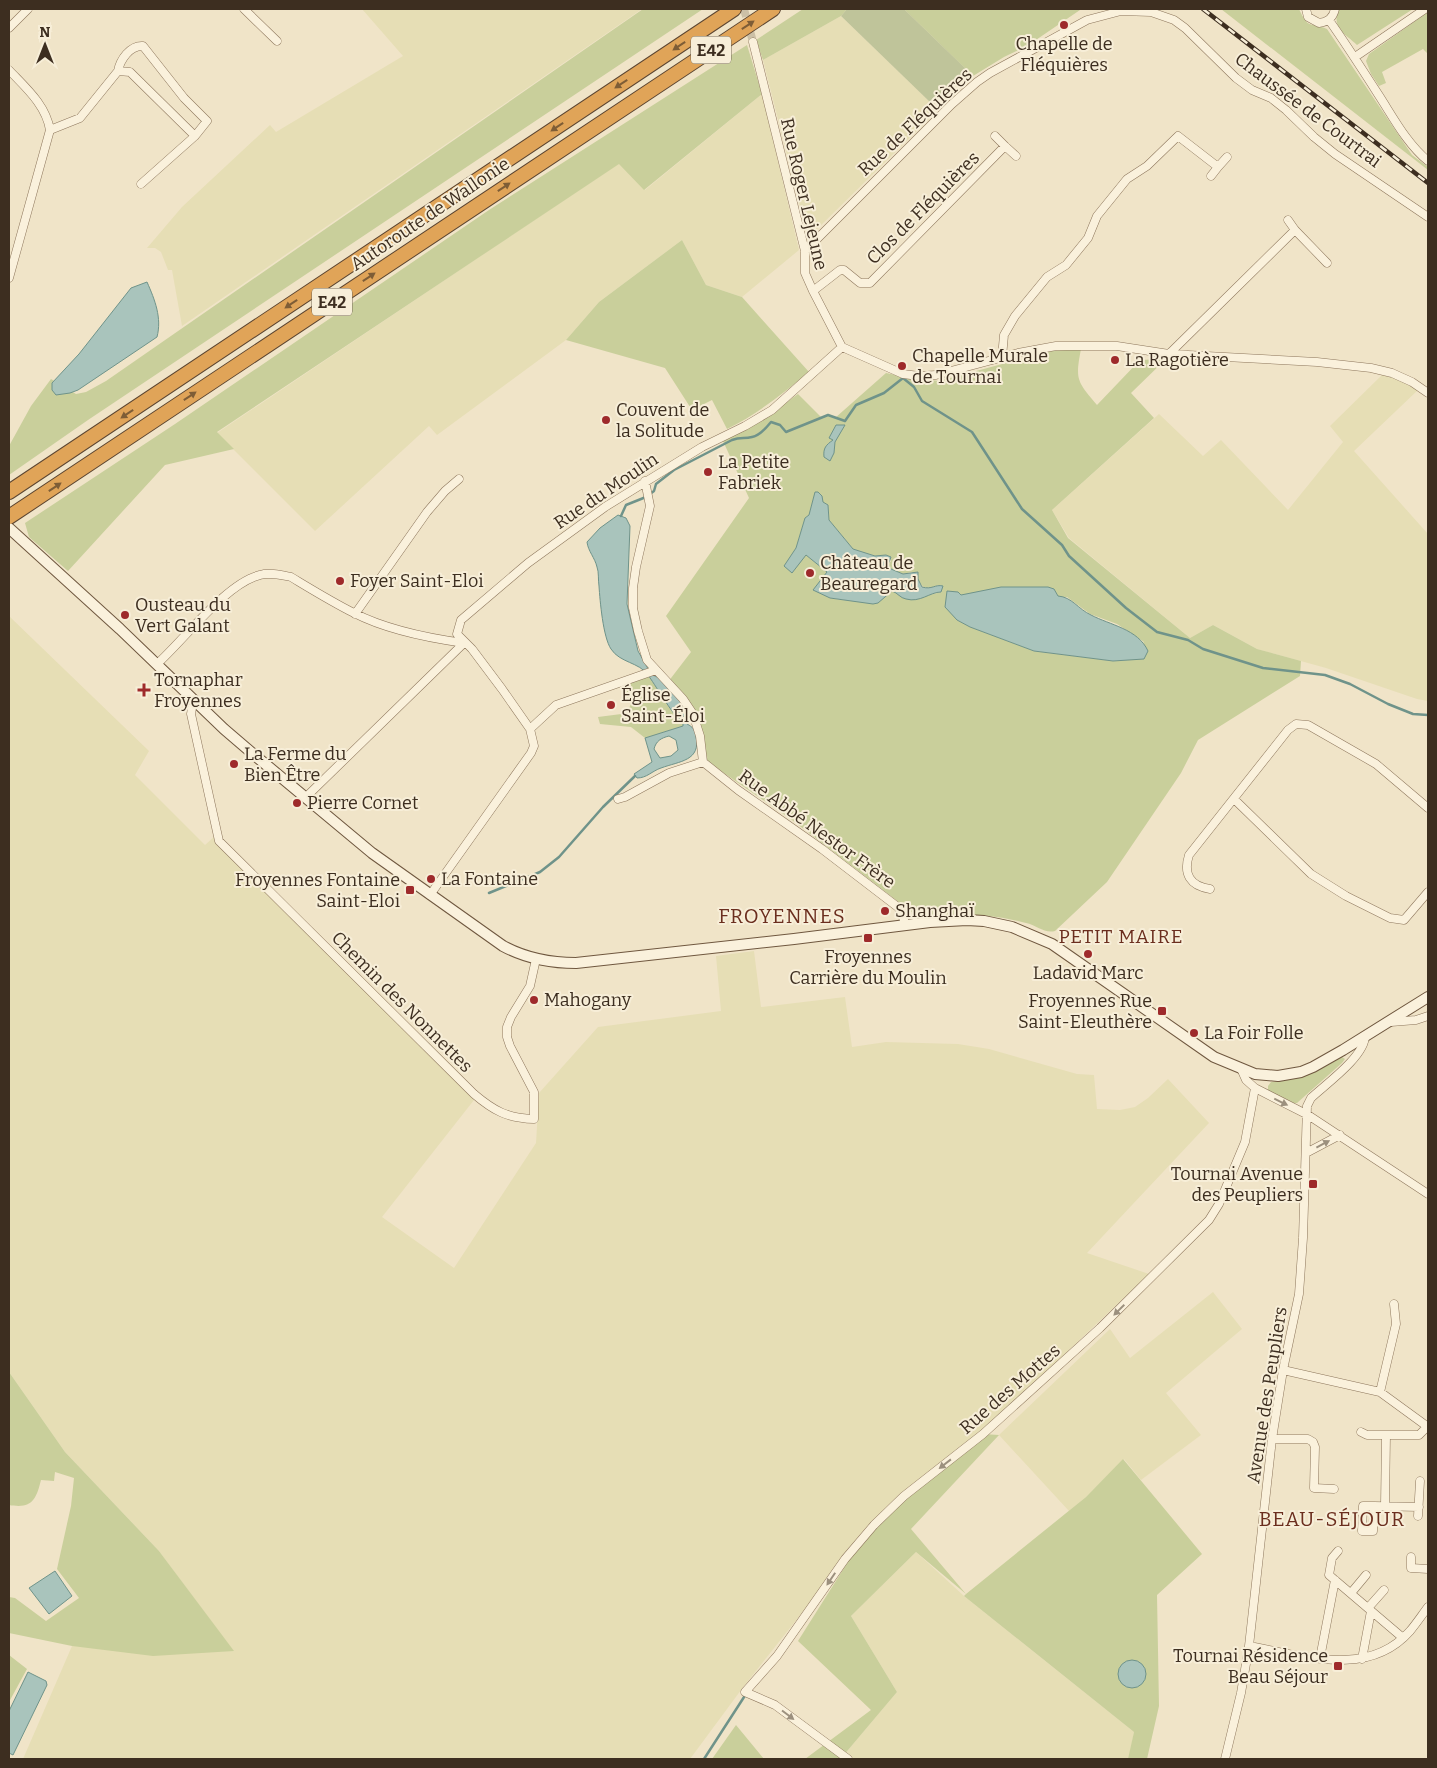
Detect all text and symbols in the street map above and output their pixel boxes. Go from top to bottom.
marker: Chapelle de Fléquières [1058,19,1070,31]
north arrow [20,20,70,70]
one-way arrow [742,20,755,30]
text: N [40,24,51,41]
place label: Chapelle de Fléquières [1015,33,1113,76]
road number: E42 [691,36,731,64]
one-way arrow [672,41,686,50]
street label: Chaussée de Courtrai [1230,48,1386,172]
street label: Rue de Fléquières [853,63,977,181]
one-way arrow [614,79,627,89]
street label: Rue Roger Lejeune [776,116,832,272]
one-way arrow [550,122,564,132]
street label: Clos de Fléquières [862,147,984,269]
street label: Autoroute de Wallonie [346,153,514,275]
one-way arrow [498,182,511,192]
one-way arrow [362,272,376,282]
road number: E42 [312,288,352,316]
one-way arrow [284,300,298,309]
place label: Chapelle Murale de Tournai [912,345,1048,388]
place label: La Ragotière [1125,349,1229,371]
marker: La Ragotière [1109,354,1121,366]
marker: Chapelle Murale de Tournai [896,360,908,372]
one-way arrow [183,392,197,401]
place label: Couvent de la Solitude [616,399,709,442]
one-way arrow [120,409,133,419]
marker: Couvent de la Solitude [600,414,612,426]
street label: Rue du Moulin [550,448,663,534]
place label: La Petite Fabriek [718,451,789,494]
marker: La Petite Fabriek [702,466,714,478]
one-way arrow [48,482,62,491]
place label: Château de Beauregard [820,552,918,595]
marker: Château de Beauregard [804,567,816,579]
place label: Foyer Saint-Eloi [350,570,484,592]
marker: Foyer Saint-Eloi [334,575,346,587]
place label: Ousteau du Vert Galant [135,594,231,637]
marker: Ousteau du Vert Galant [119,609,131,621]
place label: Tornaphar Froyennes [154,669,243,712]
place label: Église Saint-Éloi [621,683,705,727]
marker: Tornaphar Froyennes [138,684,150,696]
marker: Église Saint-Éloi [605,699,617,711]
place label: La Ferme du Bien Être [244,743,346,786]
marker: La Ferme du Bien Être [228,758,240,770]
street label: Rue Abbé Nestor Frère [734,765,900,893]
place label: Pierre Cornet [307,792,419,814]
marker: Pierre Cornet [291,797,303,809]
place label: La Fontaine [441,868,538,890]
place label: Froyennes Fontaine Saint-Eloi [235,869,400,912]
marker: La Fontaine [425,873,437,885]
marker: Froyennes Fontaine Saint-Eloi [404,884,416,896]
place label: Shanghaï [895,900,975,922]
district label: FROYENNES [718,904,846,928]
marker: Shanghaï [879,905,891,917]
district label: PETIT MAIRE [1059,925,1183,948]
street label: Chemin des Nonnettes [327,927,477,1077]
marker: Froyennes Carrière du Moulin [862,932,874,944]
place label: Froyennes Carrière du Moulin [789,946,947,989]
marker: Ladavid Marc [1082,948,1094,960]
place label: Ladavid Marc [1033,962,1143,984]
place label: Mahogany [544,989,632,1011]
place label: Froyennes Rue Saint-Eleuthère [1018,990,1152,1033]
marker: Mahogany [528,994,540,1006]
marker: Froyennes Rue Saint-Eleuthère [1156,1005,1168,1017]
place label: La Foir Folle [1204,1022,1304,1044]
marker: La Foir Folle [1188,1027,1200,1039]
one-way arrow [1274,1098,1289,1106]
one-way arrow [1316,1140,1331,1148]
place label: Tournai Avenue des Peupliers [1171,1163,1303,1206]
marker: Tournai Avenue des Peupliers [1307,1178,1319,1190]
one-way arrow [1113,1304,1125,1316]
street label: Avenue des Peupliers [1242,1305,1292,1485]
street label: Rue des Mottes [955,1339,1065,1439]
one-way arrow [939,1459,952,1470]
district label: BEAU-SÉJOUR [1259,1507,1405,1531]
one-way arrow [826,1573,836,1586]
place label: Tournai Résidence Beau Séjour [1173,1645,1328,1688]
marker: Tournai Résidence Beau Séjour [1332,1660,1344,1672]
one-way arrow [781,1710,795,1720]

